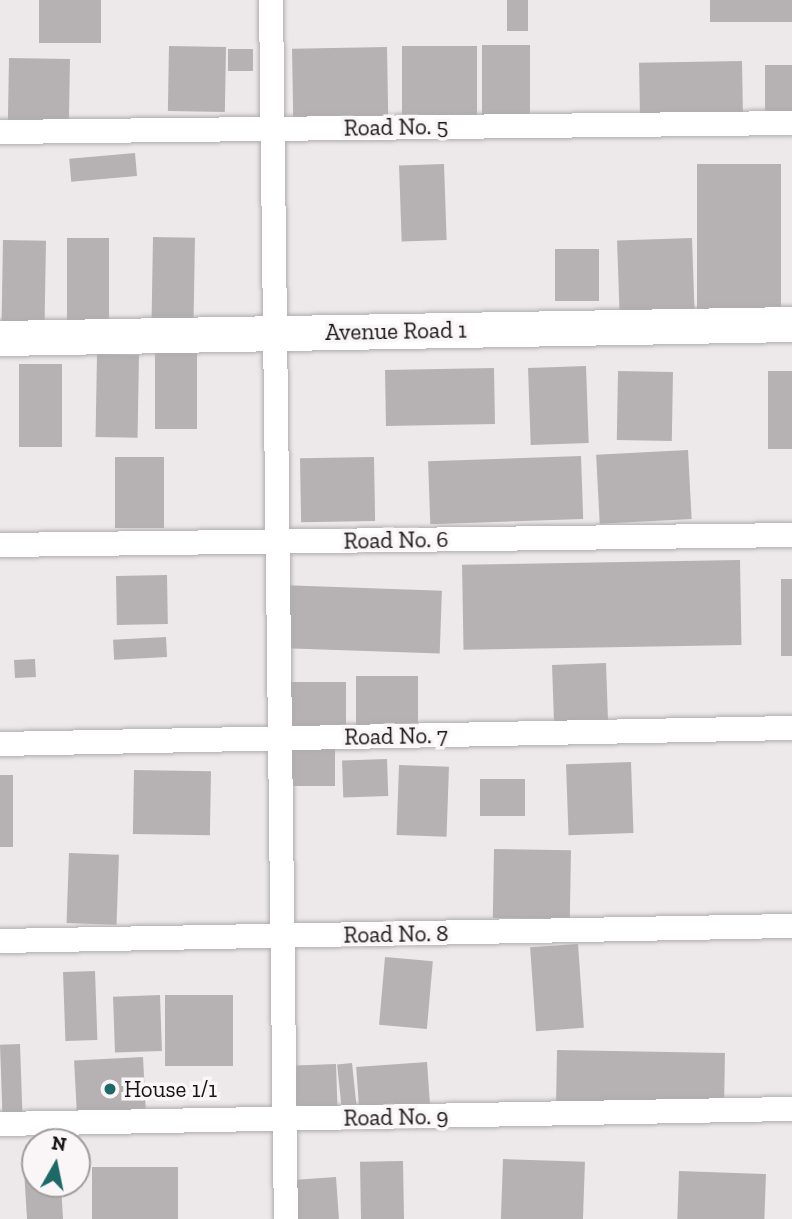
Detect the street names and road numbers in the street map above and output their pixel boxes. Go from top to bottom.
street label: Road No. 5 [343,112,449,142]
street label: Avenue Road 1 [325,316,467,346]
street label: Road No. 6 [343,525,449,555]
street label: Road No. 7 [344,721,448,751]
street label: Road No. 8 [343,919,449,949]
street label: Road No. 9 [343,1102,449,1132]

